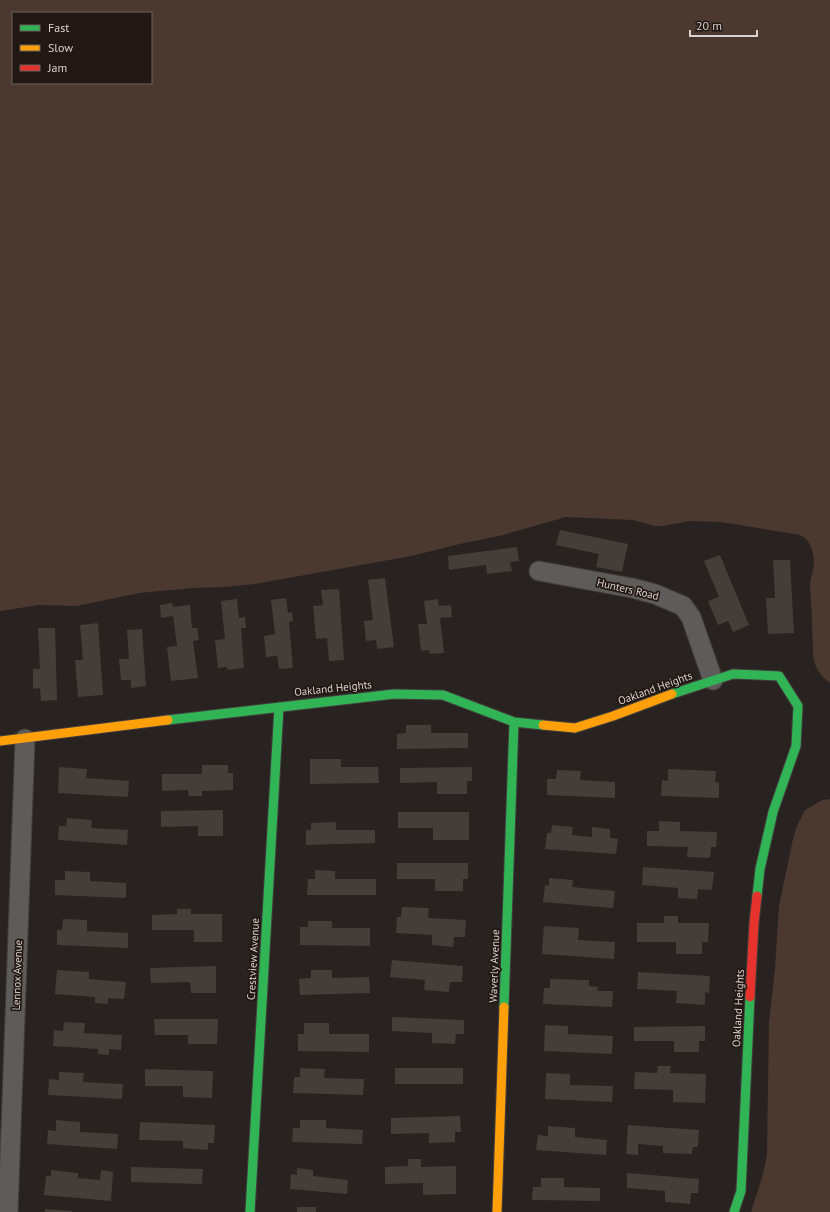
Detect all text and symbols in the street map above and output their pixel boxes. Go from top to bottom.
legend [12,12,152,84]
scale bar [690,12,757,38]
text: 20 m [696,18,722,33]
text: Fast [48,20,69,35]
text: Slow [48,40,73,55]
text: Jam [47,60,67,75]
street label: Hunters Road [596,575,660,603]
street label: Oakland Heights [616,668,694,708]
street label: Oakland Heights [293,677,373,699]
street label: Crestview Avenue [244,917,262,1000]
street label: Waverly Avenue [486,929,502,1003]
street label: Lennox Avenue [9,939,25,1011]
street label: Oakland Heights [729,968,747,1047]

